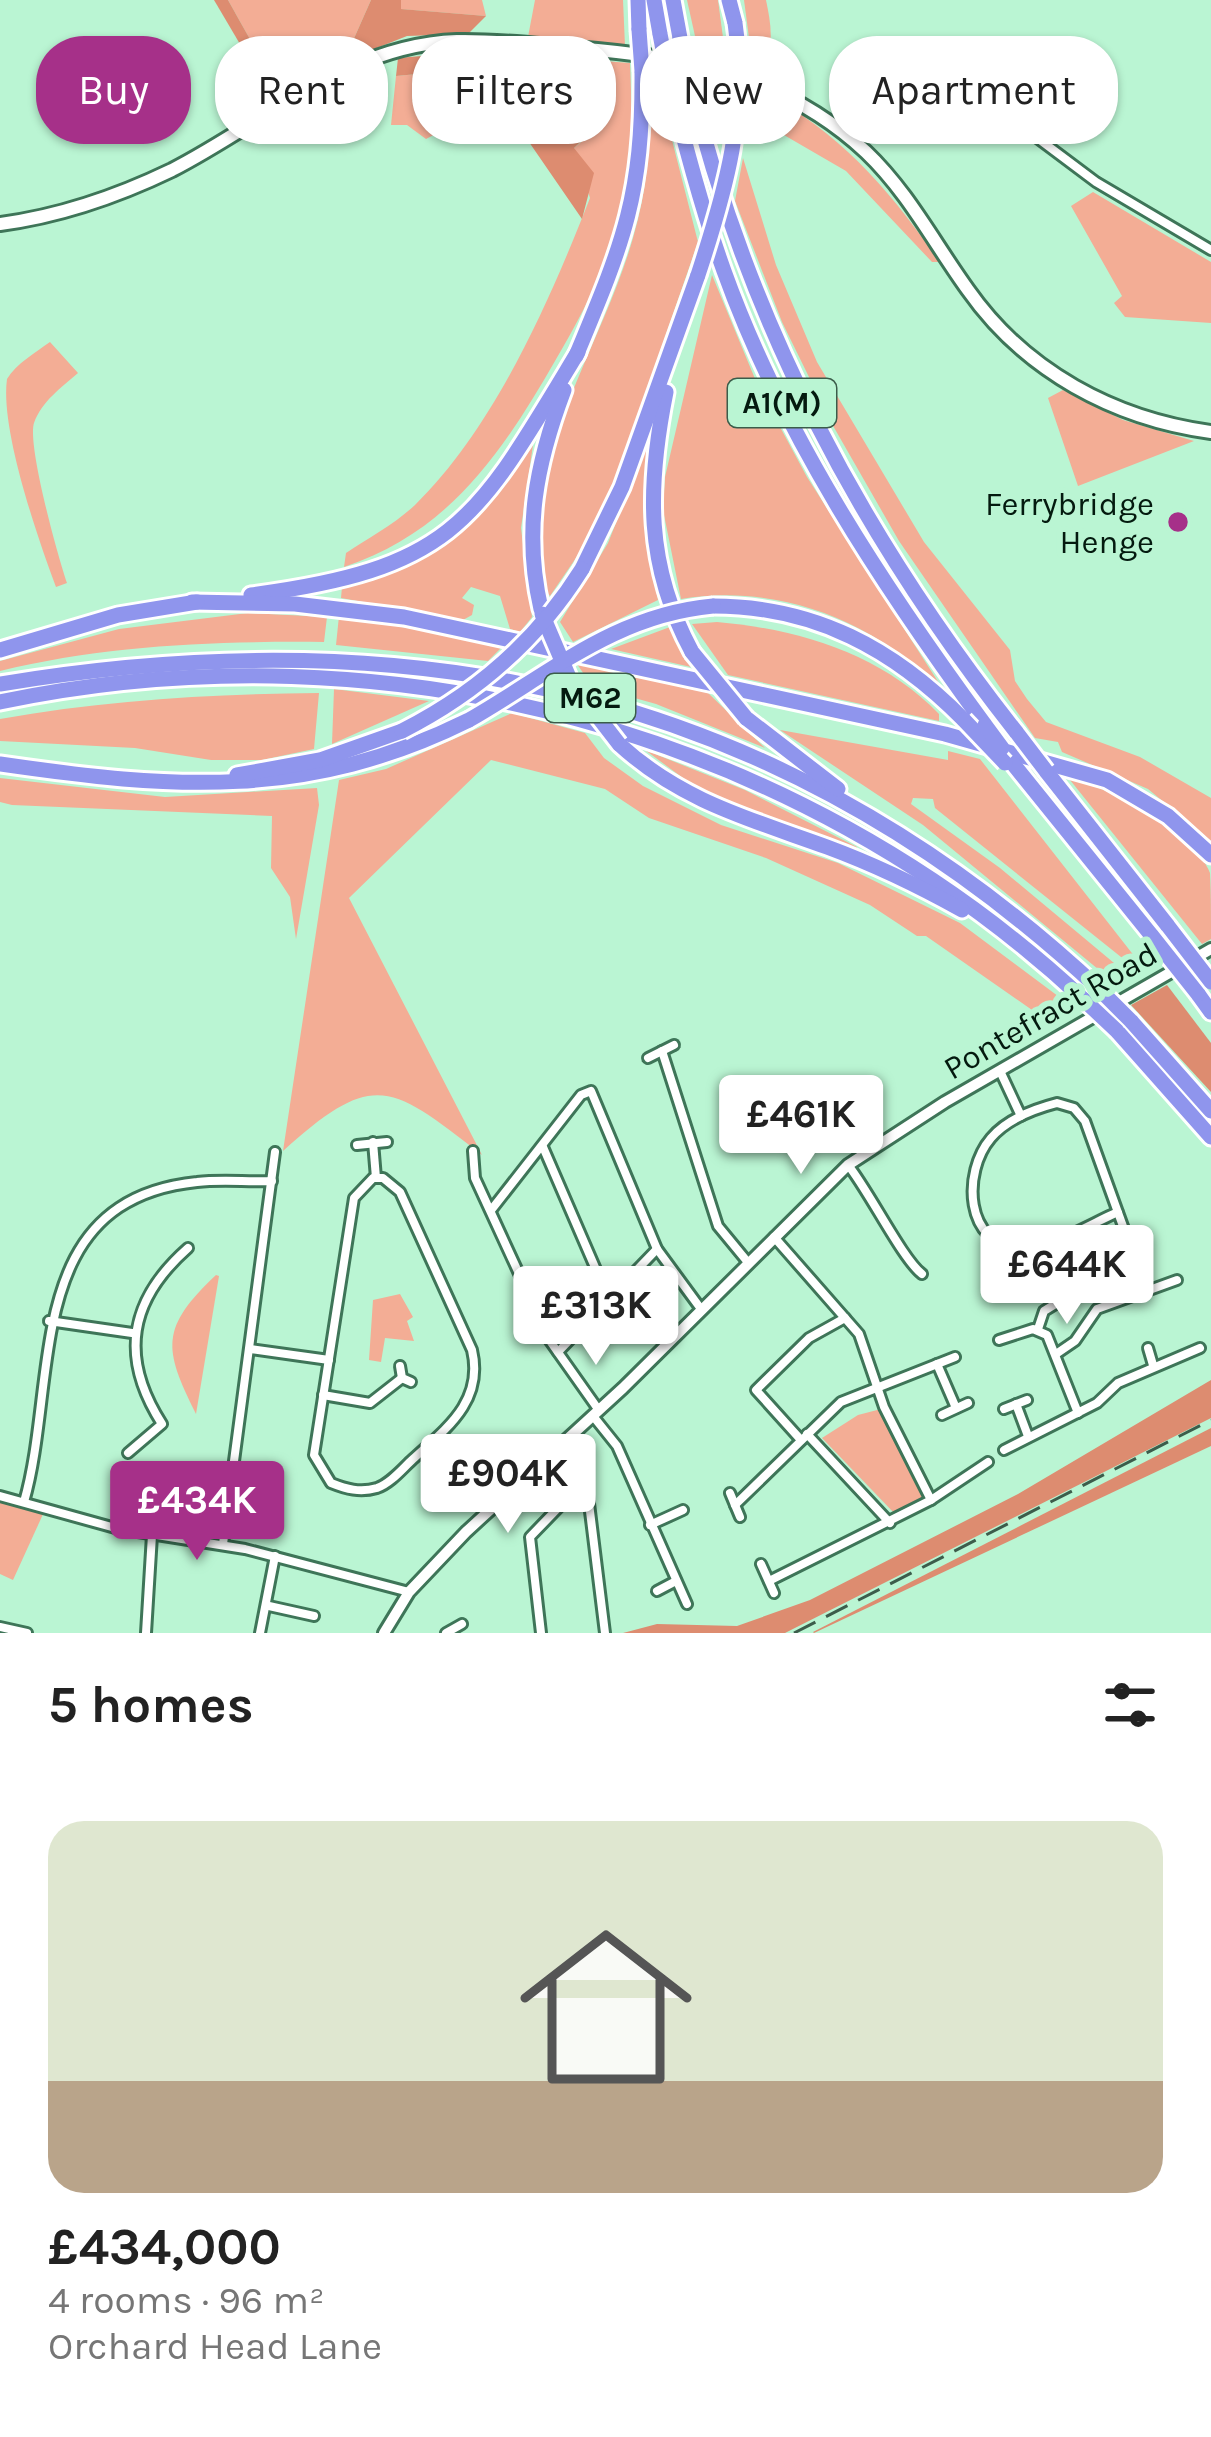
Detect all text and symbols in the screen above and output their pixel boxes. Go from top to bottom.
chip: Buy [36,36,191,144]
chip: Rent [215,36,388,144]
chip: Filters [412,36,616,144]
chip: New [640,36,805,144]
chip: Apartment [829,36,1118,144]
road number: A1(M) [728,379,836,427]
place label: Ferrybridge Henge [985,485,1154,561]
marker: Ferrybridge Henge [1165,509,1191,535]
road number: M62 [545,674,635,722]
street label: Pontefract Road [937,934,1164,1087]
pin: £461K [717,1075,885,1177]
text: £461K [746,1091,856,1137]
pin: £644K [983,1225,1151,1327]
text: £644K [1007,1241,1127,1287]
pin: £313K [512,1266,680,1368]
text: £313K [540,1282,652,1328]
pin: £904K [424,1434,592,1536]
text: £904K [448,1450,568,1496]
pin: £434K [113,1461,281,1563]
text: £434K [137,1477,257,1523]
icon: filters [1097,1672,1163,1738]
text: 5 homes [48,1675,254,1735]
icon: home [498,1899,714,2115]
text: £434,000 [48,2217,281,2277]
text: 4 rooms · 96 m² [48,2277,325,2323]
text: Orchard Head Lane [48,2323,382,2369]

